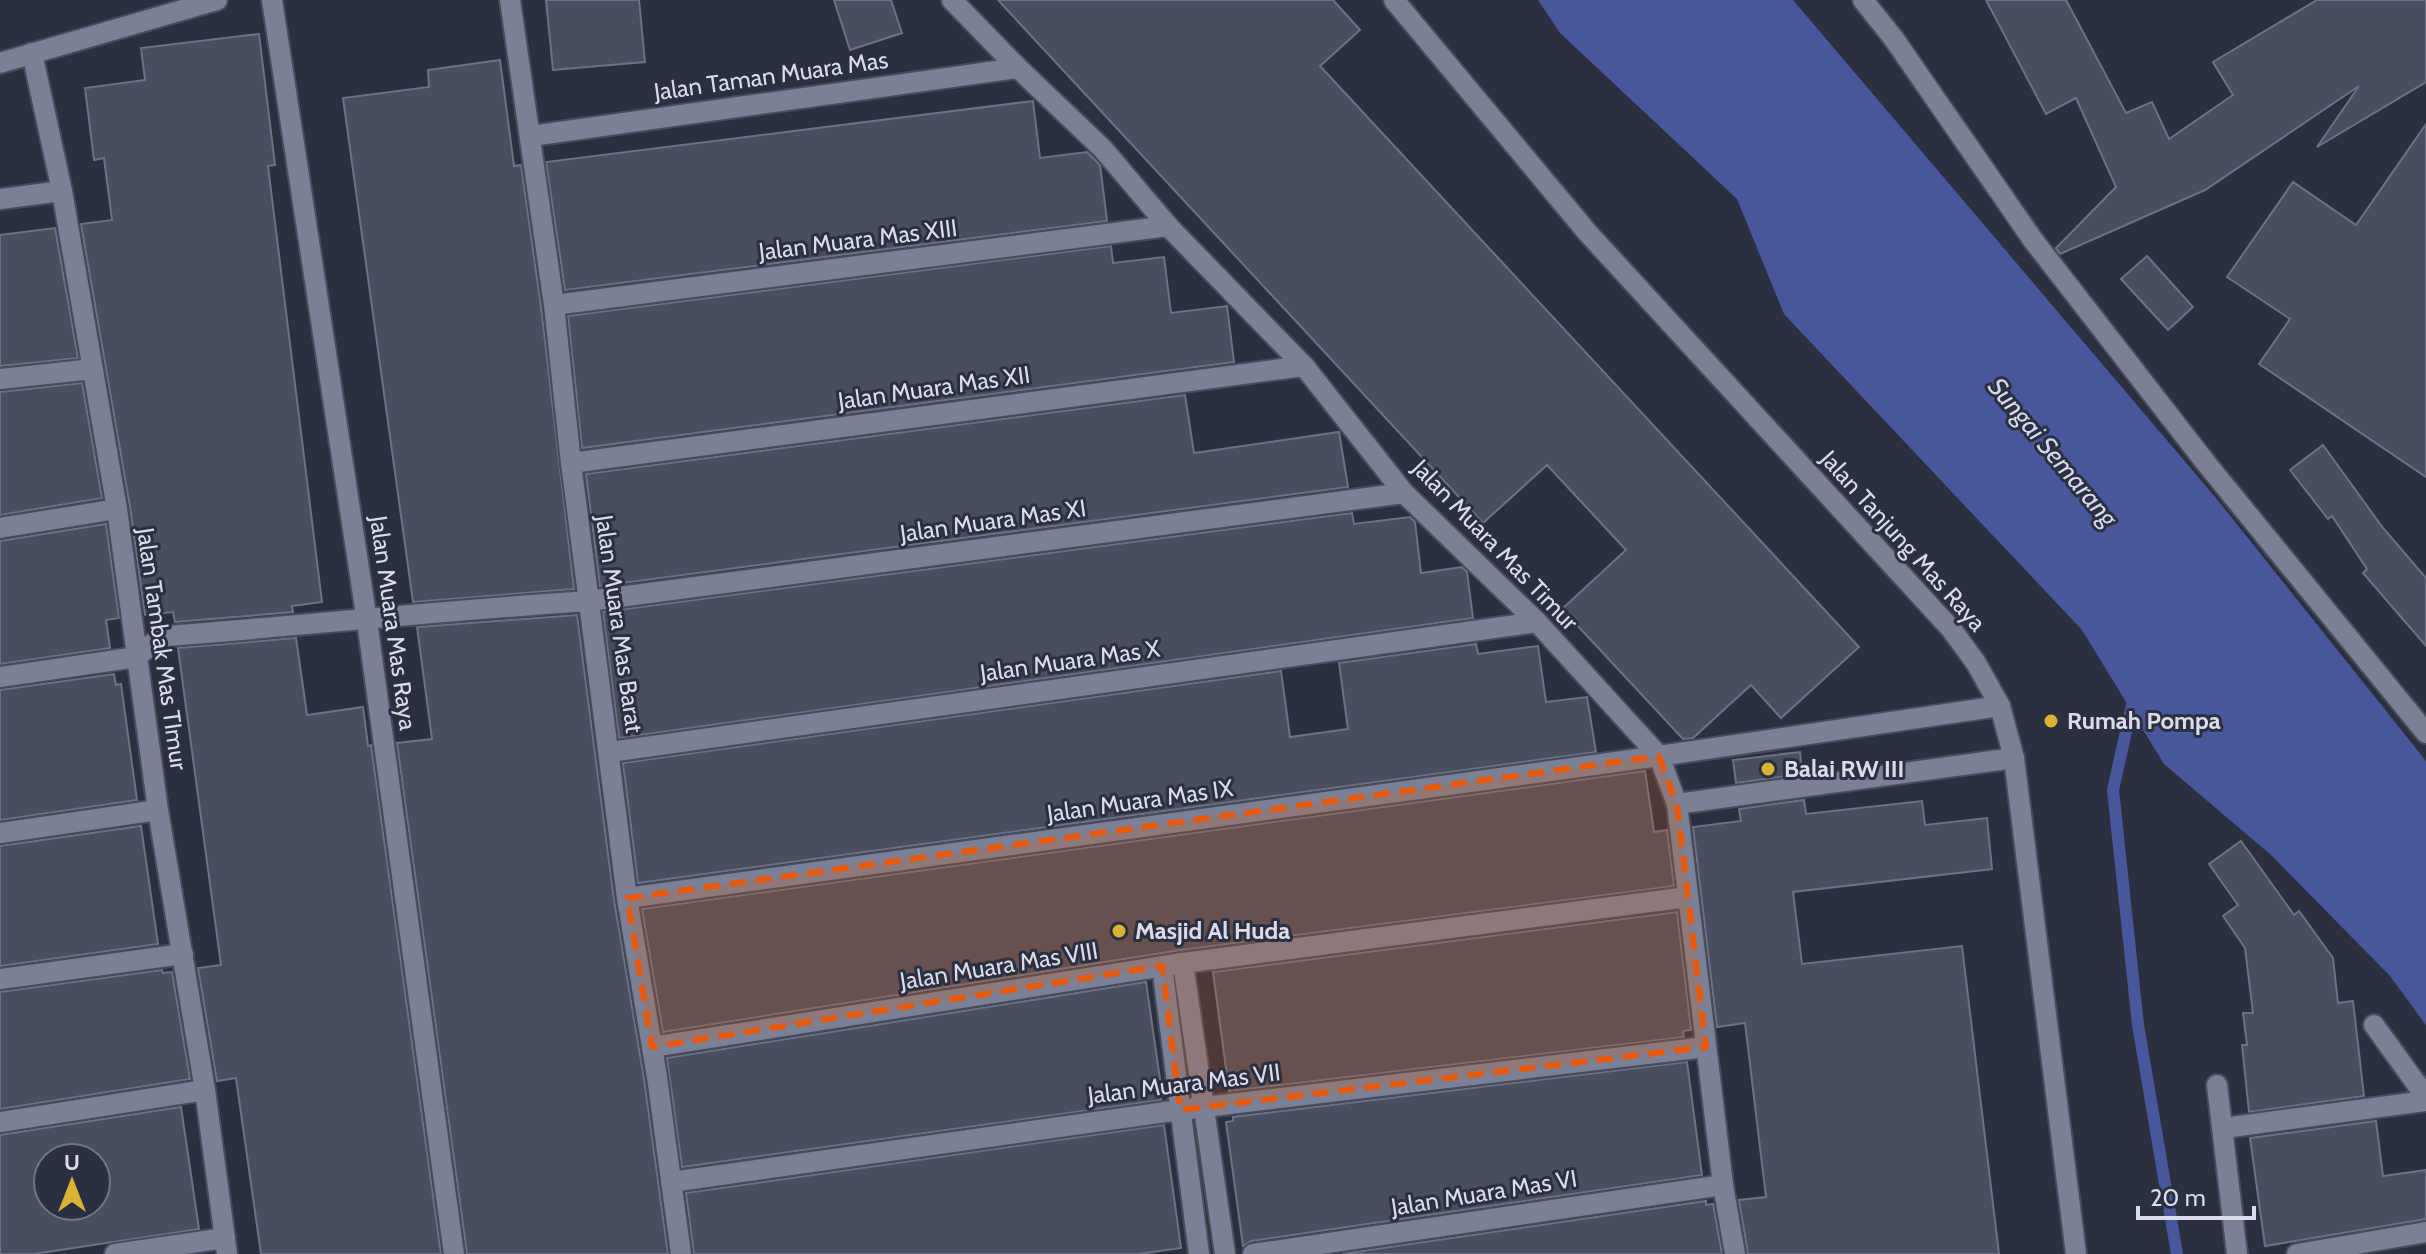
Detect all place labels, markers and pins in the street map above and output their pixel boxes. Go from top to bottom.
place label: Rumah Pompa [2067,706,2221,735]
marker: Rumah Pompa [2042,712,2060,730]
place label: Balai RW III [1784,754,1904,783]
marker: Balai RW III [1759,760,1777,778]
place label: Masjid Al Huda [1135,916,1290,945]
marker: Masjid Al Huda [1110,922,1128,940]

